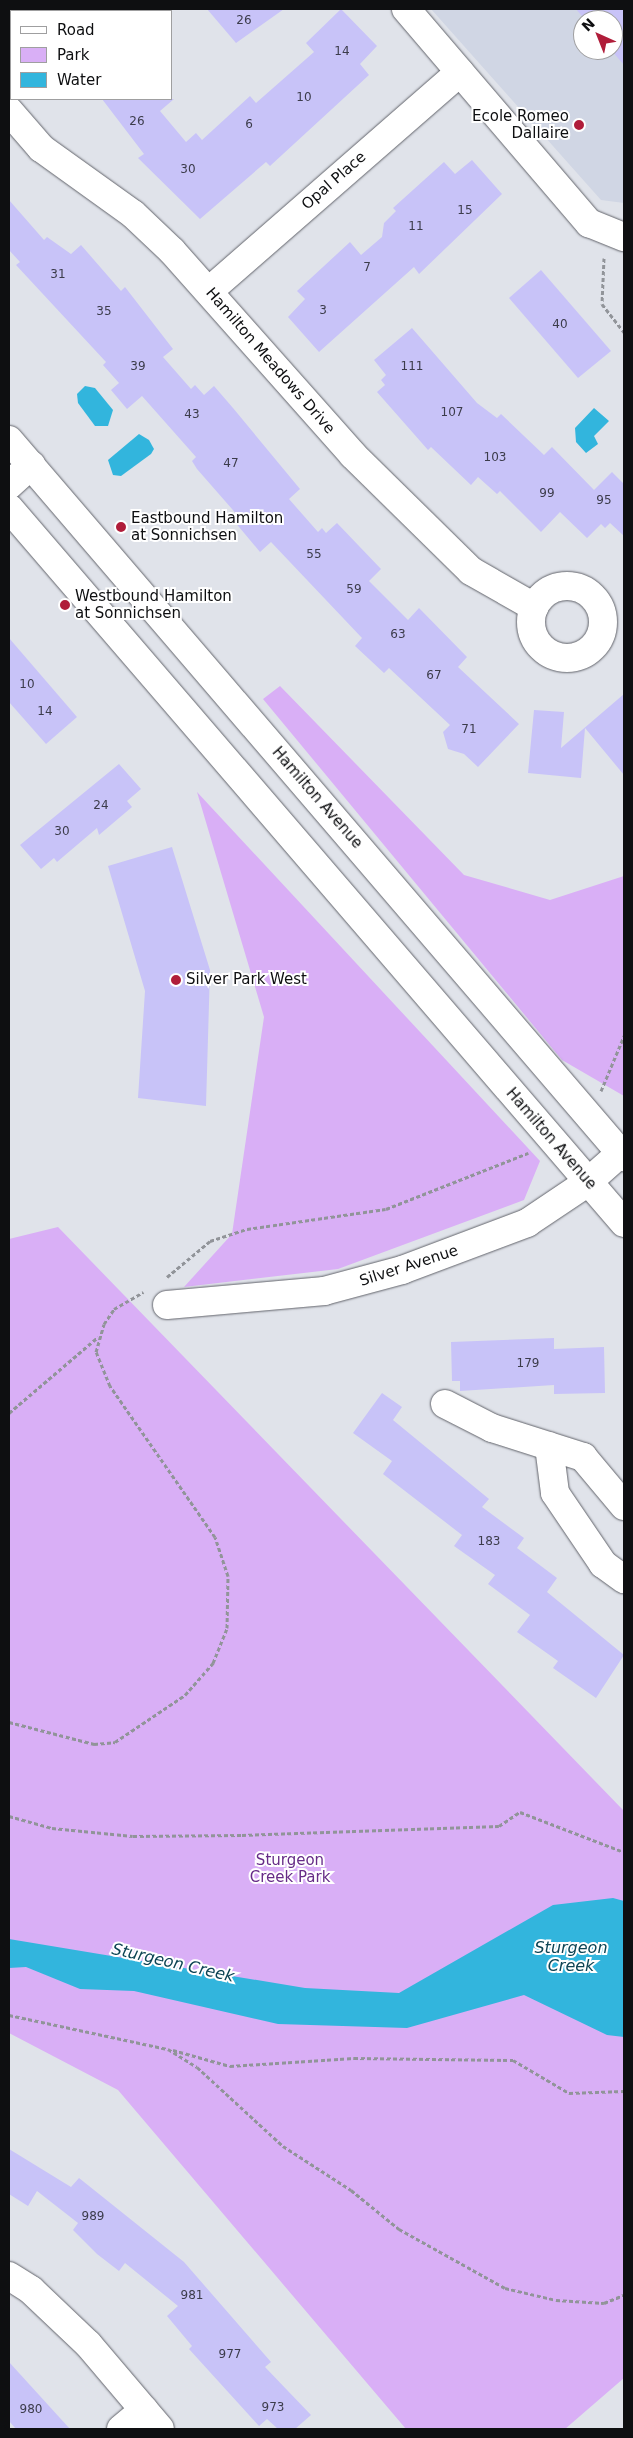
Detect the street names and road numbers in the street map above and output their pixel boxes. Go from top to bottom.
street label: Opal Place [298,148,370,214]
street label: Hamilton Meadows Drive [202,284,338,438]
street label: Hamilton Avenue [268,744,366,852]
street label: Hamilton Avenue [502,1085,600,1193]
street label: Silver Avenue [357,1242,461,1290]

